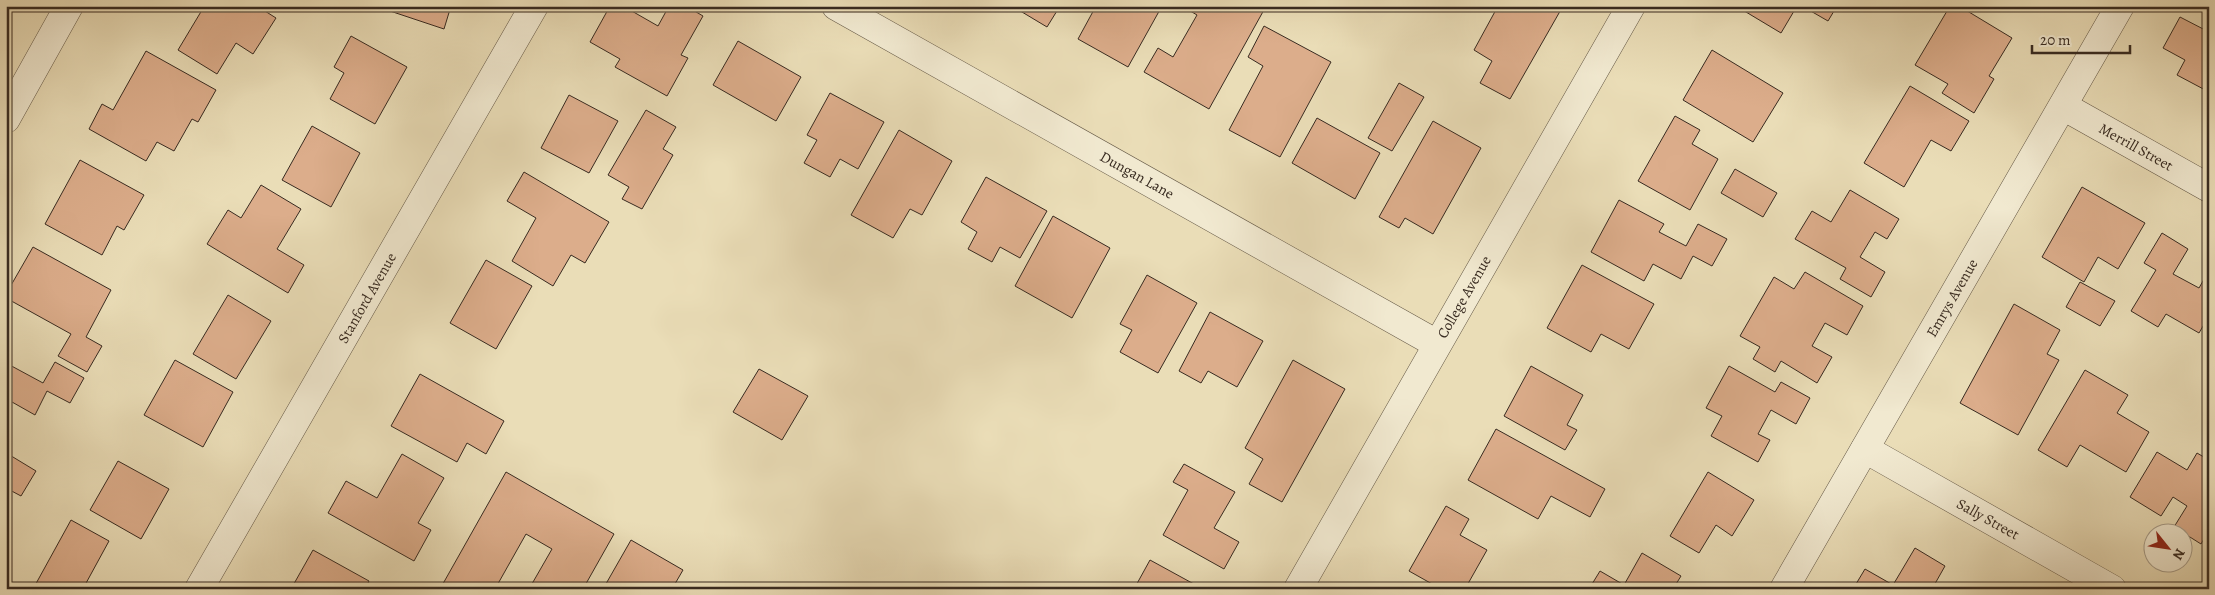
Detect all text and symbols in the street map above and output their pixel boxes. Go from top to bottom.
scale bar [2032,22,2130,54]
text: 20 m [2040,30,2071,50]
street label: Merrill Street [2095,118,2177,176]
street label: Dungan Lane [1096,146,1178,204]
street label: Stanford Avenue [333,249,401,347]
street label: College Avenue [1432,252,1496,342]
street label: Emrys Avenue [1922,255,1983,341]
street label: Sally Street [1953,494,2023,544]
north arrow [2142,522,2192,572]
text: N [2168,545,2190,563]

